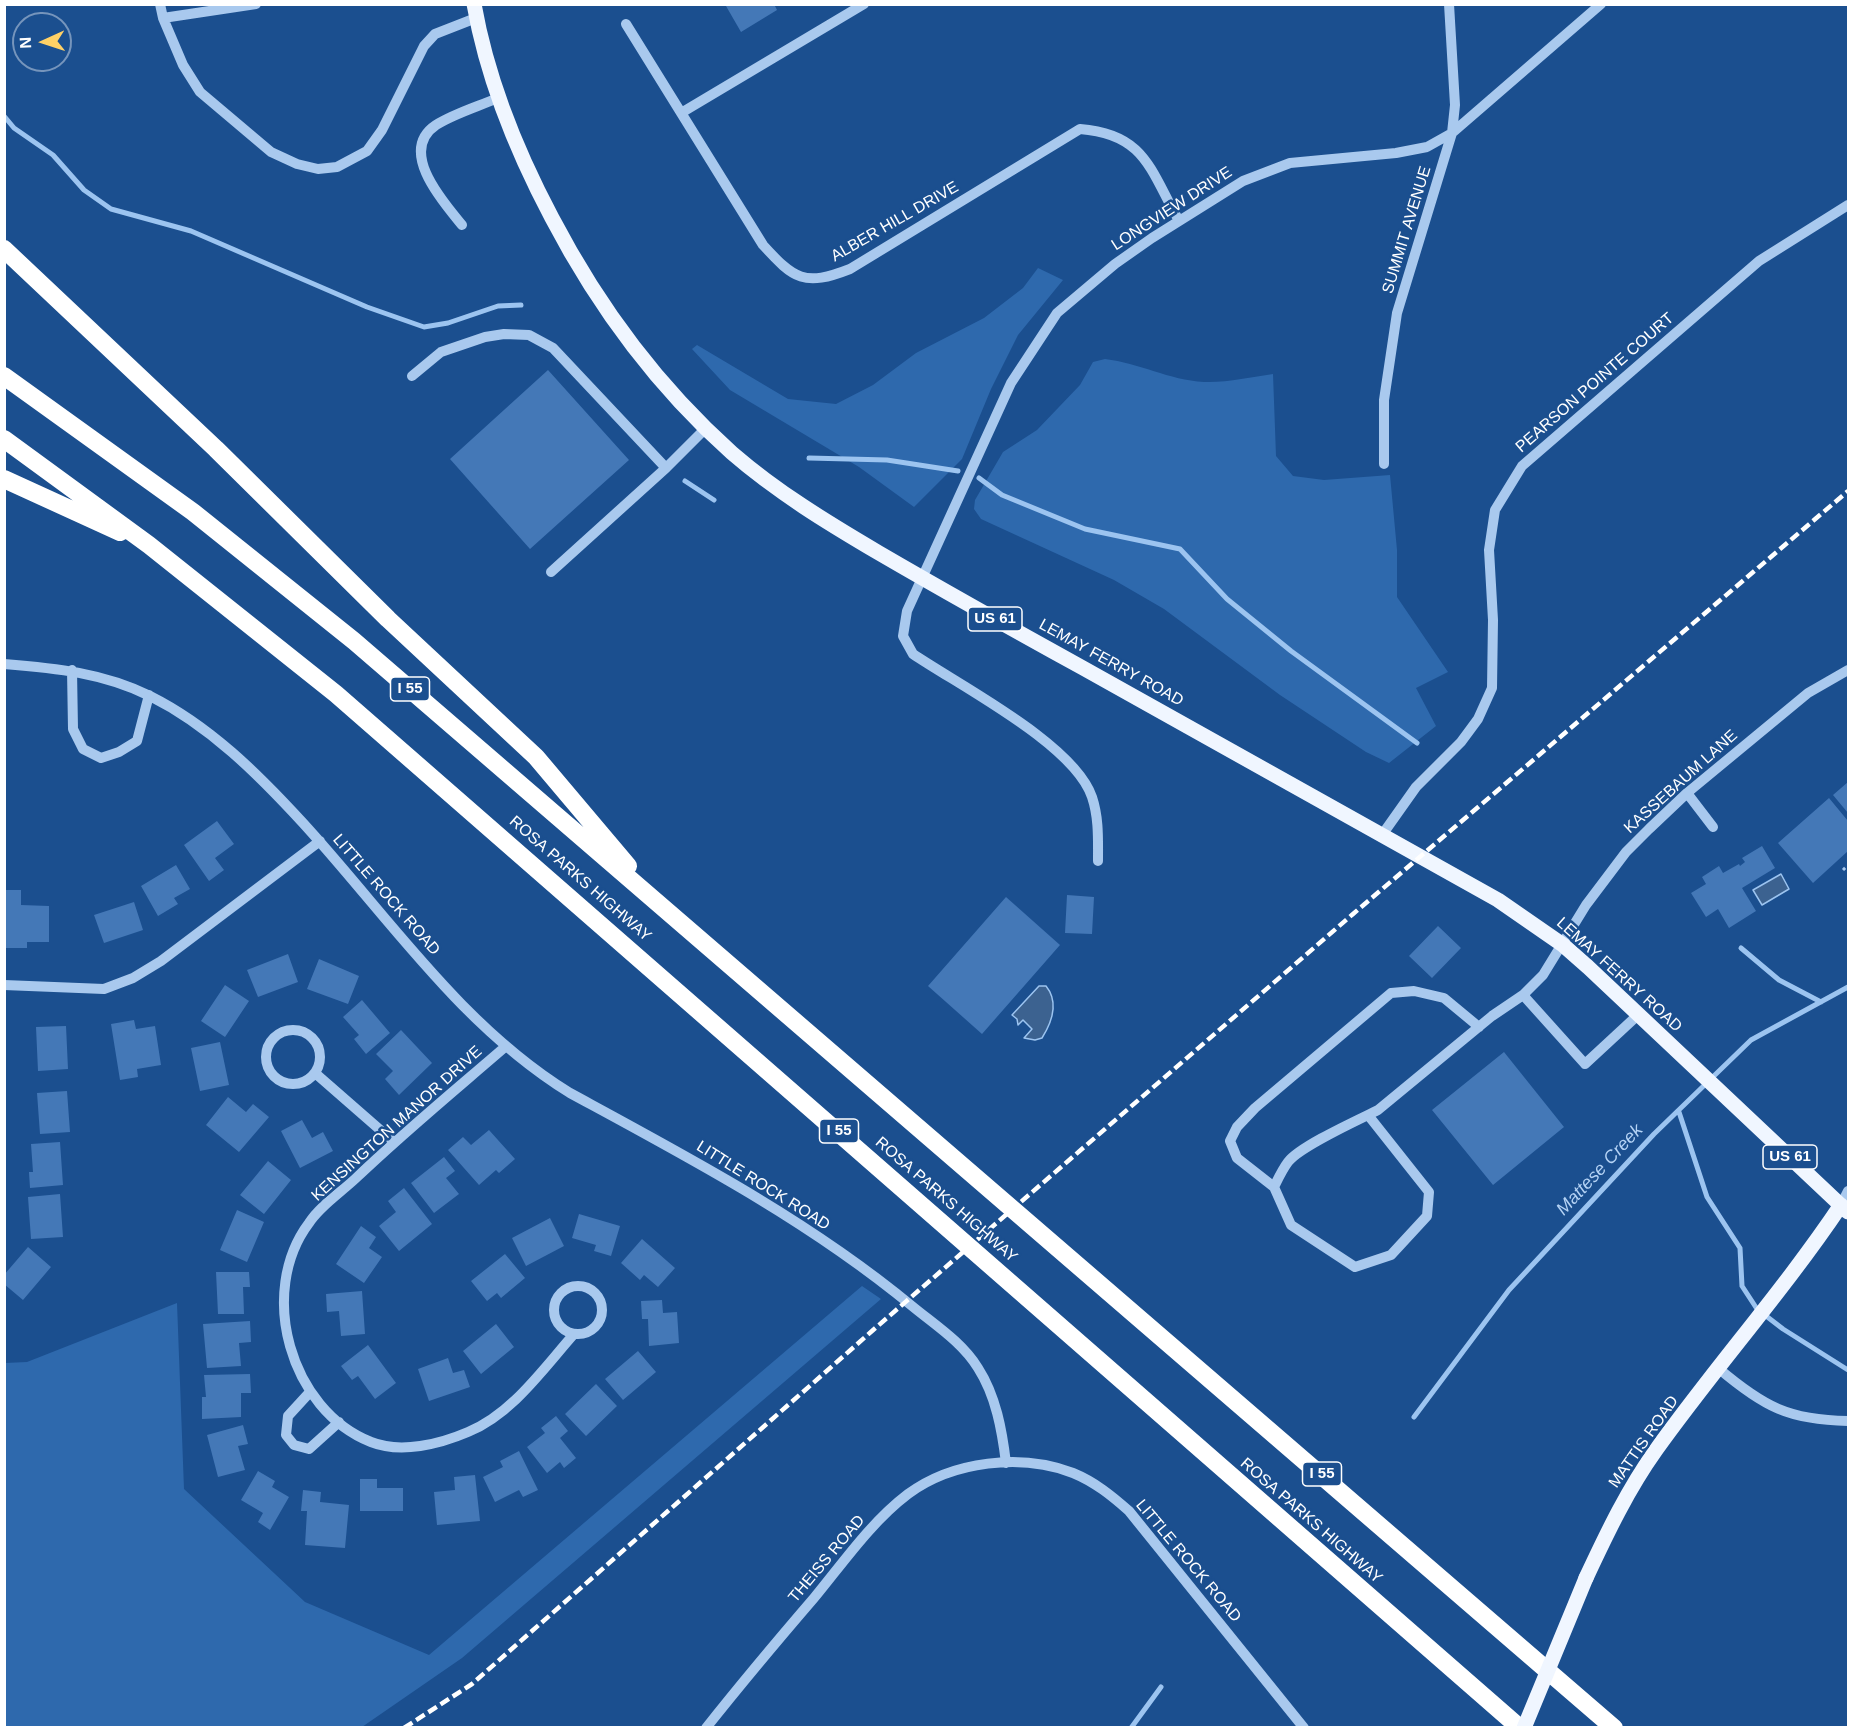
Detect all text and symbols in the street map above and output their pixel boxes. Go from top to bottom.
north arrow [12,12,72,72]
text: N [17,37,34,49]
street label: LONGVIEW DRIVE [1108,163,1236,255]
street label: SUMMIT AVENUE [1379,164,1435,296]
street label: ALBER HILL DRIVE [828,178,962,266]
street label: PEARSON POINTE COURT [1512,309,1678,457]
road number: US 61 [968,607,1022,631]
street label: LEMAY FERRY ROAD [1035,615,1187,711]
road number: I 55 [390,677,430,701]
street label: KASSEBAUM LANE [1620,726,1742,838]
street label: ROSA PARKS HIGHWAY [505,812,655,946]
street label: LITTLE ROCK ROAD [328,831,444,959]
street label: LEMAY FERRY ROAD [1552,914,1686,1036]
street label: KENSINGTON MANOR DRIVE [308,1042,486,1206]
road number: I 55 [820,1119,858,1143]
water label: Mattese Creek [1552,1120,1648,1220]
street label: ROSA PARKS HIGHWAY [871,1133,1021,1267]
street label: LITTLE ROCK ROAD [693,1137,833,1235]
road number: US 61 [1763,1145,1817,1169]
street label: MATTIS ROAD [1605,1392,1683,1492]
street label: ROSA PARKS HIGHWAY [1236,1454,1386,1588]
road number: I 55 [1302,1462,1342,1486]
street label: LITTLE ROCK ROAD [1131,1496,1245,1626]
street label: THEISS ROAD [785,1511,869,1607]

